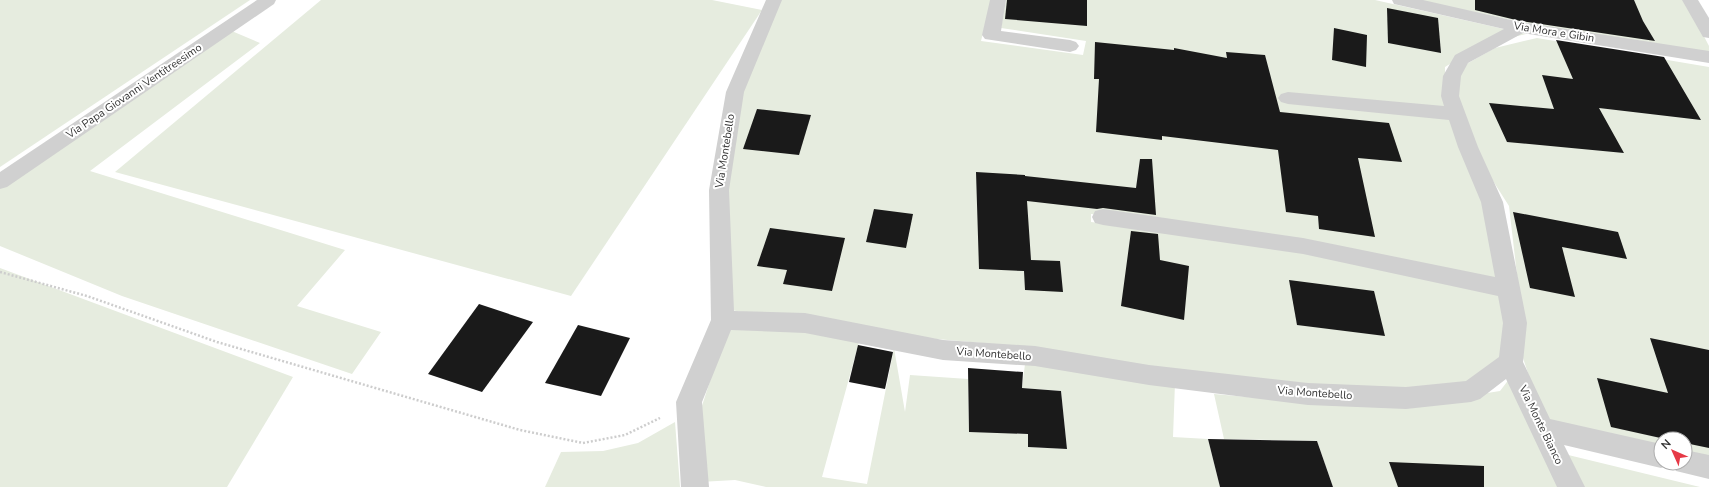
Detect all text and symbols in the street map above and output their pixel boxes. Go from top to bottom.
street label: Via Mora e Gibin [1512,18,1595,46]
street label: Via Papa Giovanni Ventitreesimo [62,40,205,143]
street label: Via Montebello [712,113,738,190]
street label: Via Montebello [955,344,1032,364]
street label: Via Monte Bianco [1515,382,1567,467]
street label: Via Montebello [1276,383,1353,403]
north arrow [1653,431,1693,471]
text: N [1658,436,1674,452]

